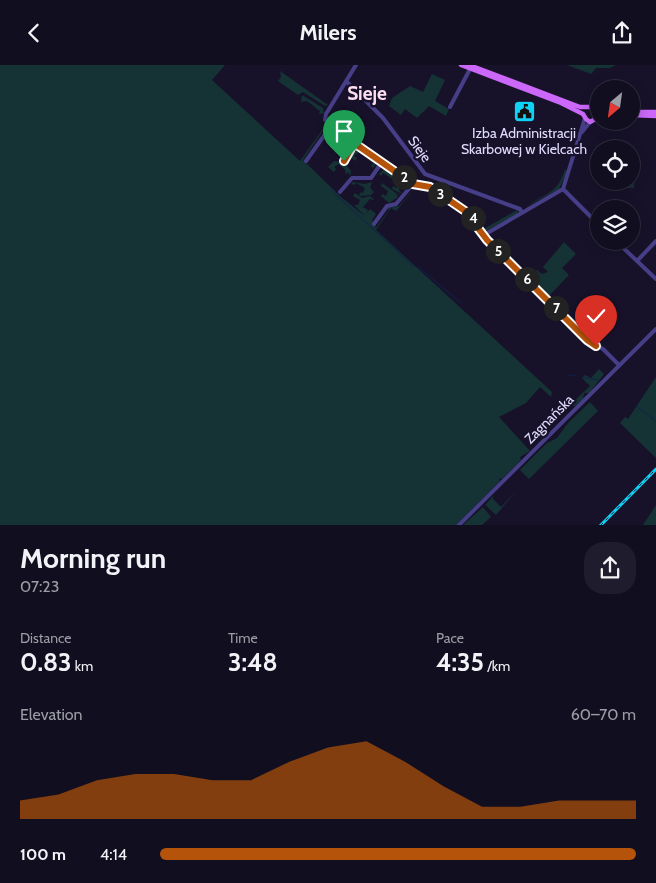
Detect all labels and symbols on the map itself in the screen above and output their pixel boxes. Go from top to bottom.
north arrow [590,80,640,130]
district label: Sieje [347,82,387,105]
public building icon: Izba Administracji Skarbowej w Kielcach [512,99,536,123]
pin [323,110,365,161]
place label: Izba Administracji Skarbowej w Kielcach [461,124,587,158]
street label: Sieje [404,132,436,166]
pin: 2 [392,165,416,189]
pin: 3 [428,181,452,207]
pin: 4 [460,205,486,231]
pin: 5 [486,239,510,263]
pin: 6 [514,267,540,291]
pin: 7 [544,295,568,321]
pin [575,295,617,346]
street label: Zagnańska [521,390,578,447]

